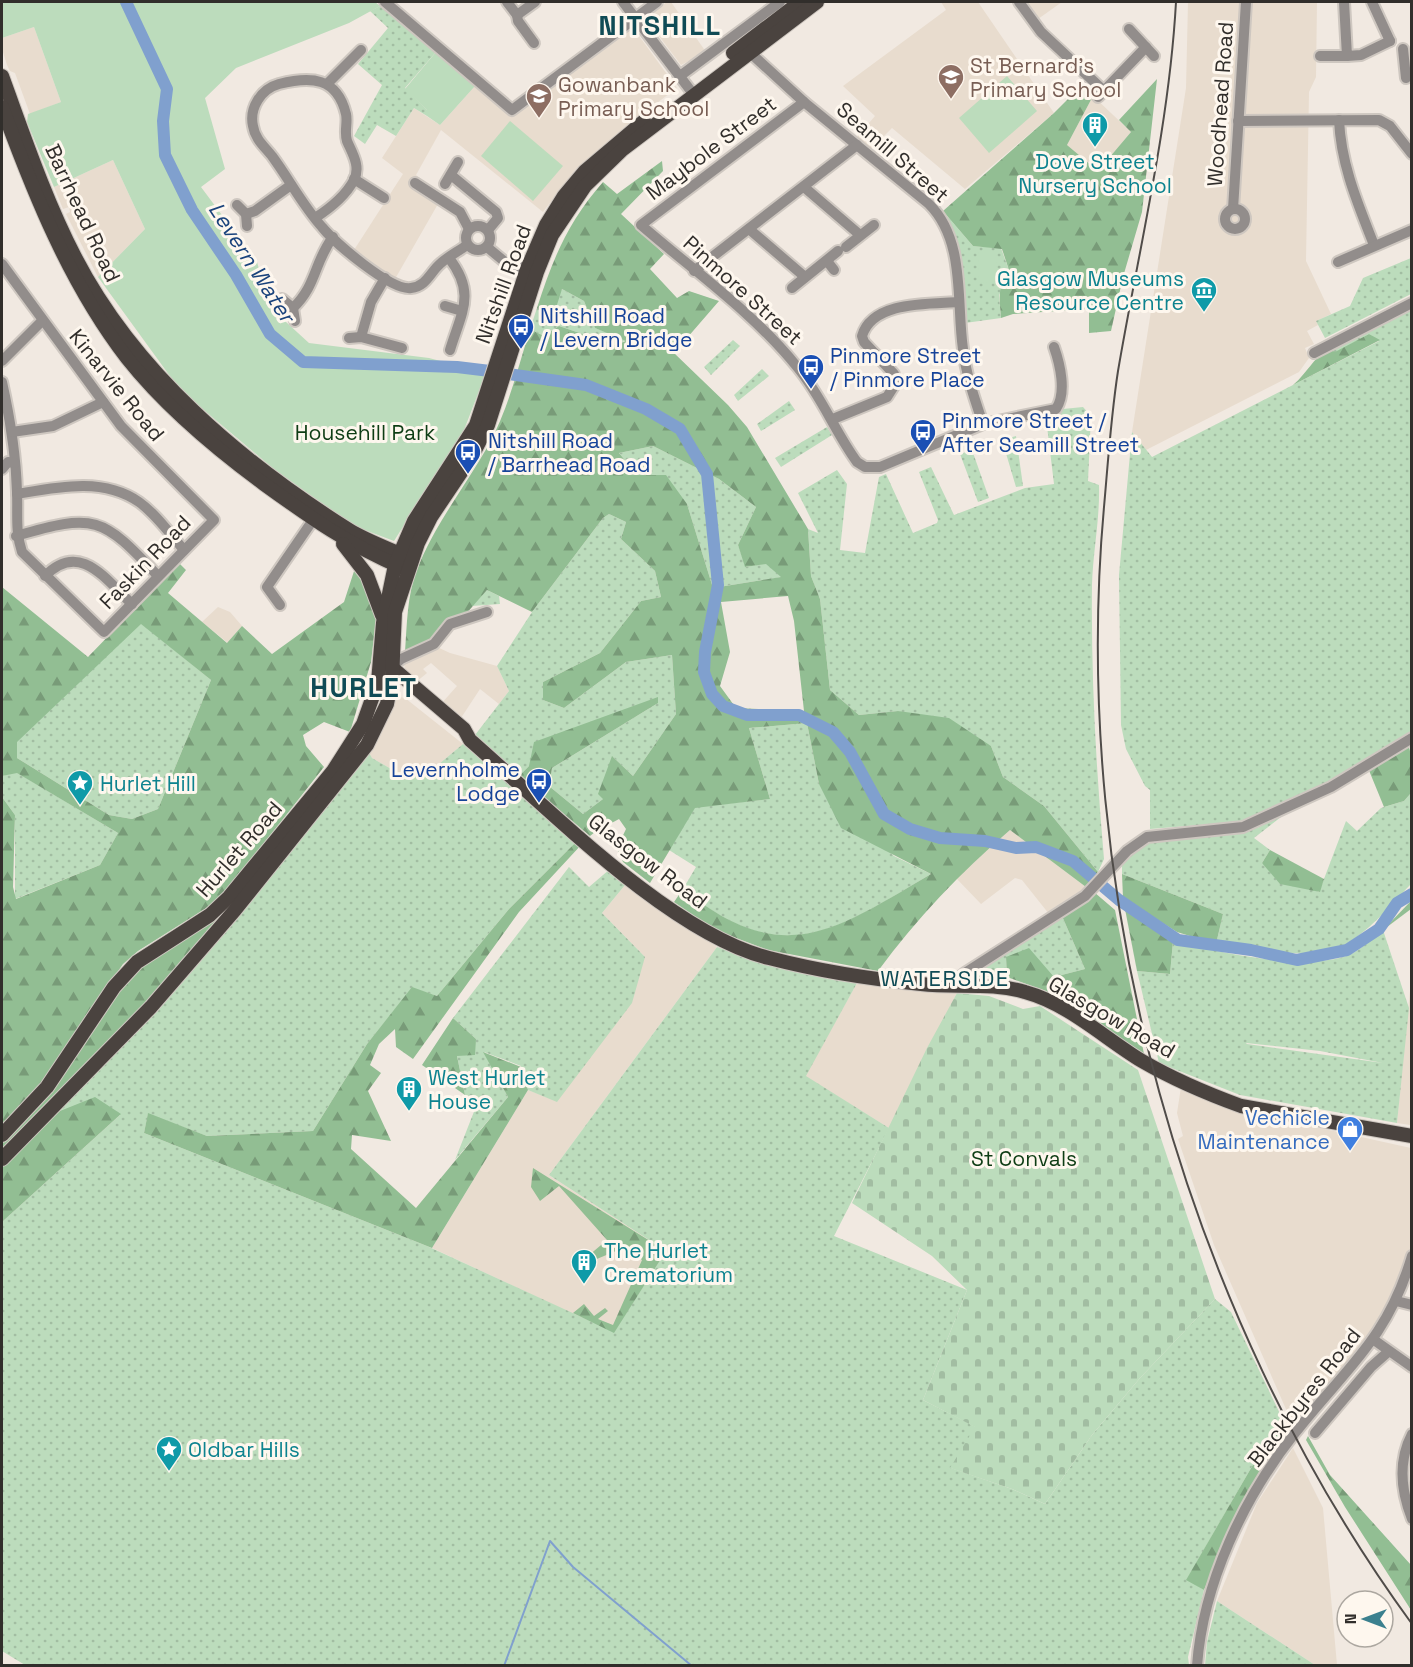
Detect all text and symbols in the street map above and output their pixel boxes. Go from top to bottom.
district label: NITSHILL [598,8,722,43]
street label: Woodhead Road [1201,21,1239,187]
place label: St Bernard's Primary School [970,52,1121,103]
school or university icon: St Bernard's Primary School [936,62,966,100]
place label: Gowanbank Primary School [558,71,709,122]
school or university icon: Gowanbank Primary School [524,81,554,119]
street label: Maybole Street [640,90,782,206]
street label: Seamill Street [831,96,955,208]
building icon: Dove Street Nursery School [1080,110,1110,148]
street label: Barrhead Road [39,140,127,286]
place label: Dove Street Nursery School [1018,148,1172,199]
water label: Levern Water [203,196,303,330]
street label: Nitshill Road [469,221,537,347]
street label: Pinmore Street [678,229,808,351]
place label: Glasgow Museums Resource Centre [997,265,1184,316]
museum icon: Glasgow Museums Resource Centre [1189,275,1219,313]
place label: Nitshill Road / Levern Bridge [540,302,692,353]
bus stop icon: Nitshill Road / Levern Bridge [506,312,536,350]
street label: Kinarvie Road [64,323,170,447]
place label: Pinmore Street / Pinmore Place [830,342,985,393]
bus stop icon: Pinmore Street / Pinmore Place [796,352,826,390]
place label: Pinmore Street / After Seamill Street [942,407,1139,458]
bus stop icon: Pinmore Street / After Seamill Street [908,417,938,455]
park label: Househill Park [295,419,435,446]
place label: Nitshill Road / Barrhead Road [488,427,651,478]
bus stop icon: Nitshill Road / Barrhead Road [453,437,483,475]
street label: Faskin Road [93,509,197,615]
district label: HURLET [310,670,418,705]
place label: Levernholme Lodge [391,756,520,807]
bus stop icon: Levernholme Lodge [524,766,554,804]
place icon: Hurlet Hill [65,768,95,806]
place label: Hurlet Hill [100,770,196,797]
street label: Hurlet Road [190,795,288,903]
street label: Glasgow Road [583,807,713,915]
district label: WATERSIDE [880,964,1010,992]
street label: Glasgow Road [1044,970,1180,1064]
place label: West Hurlet House [428,1064,546,1115]
building icon: West Hurlet House [394,1074,424,1112]
place label: Vechicle Maintenance [1198,1104,1330,1155]
shop icon: Vechicle Maintenance [1335,1114,1365,1152]
park label: St Convals [971,1145,1077,1172]
place label: The Hurlet Crematorium [604,1237,733,1288]
building icon: The Hurlet Crematorium [569,1247,599,1285]
street label: Blackbyres Road [1241,1322,1367,1472]
place icon: Oldbar Hills [154,1434,184,1472]
place label: Oldbar Hills [188,1436,300,1463]
north arrow [1335,1589,1395,1649]
text: N [1340,1614,1361,1624]

